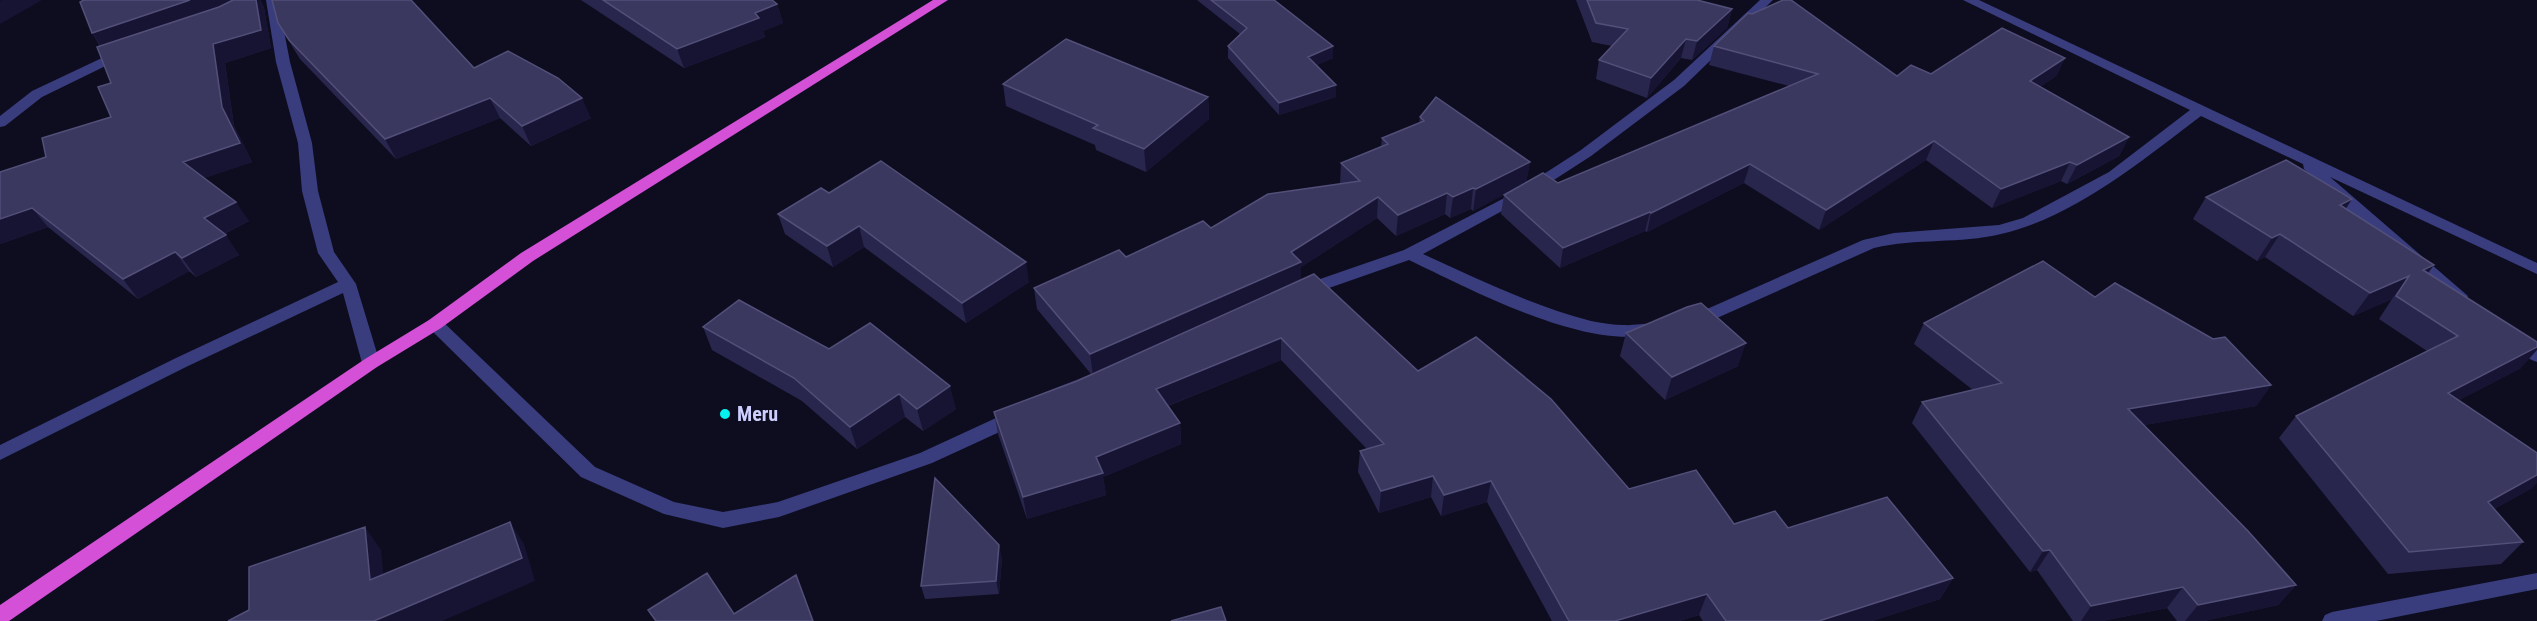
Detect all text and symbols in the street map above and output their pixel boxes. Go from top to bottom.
place label: Meru [737,402,778,426]
marker: Meru [718,407,732,421]

